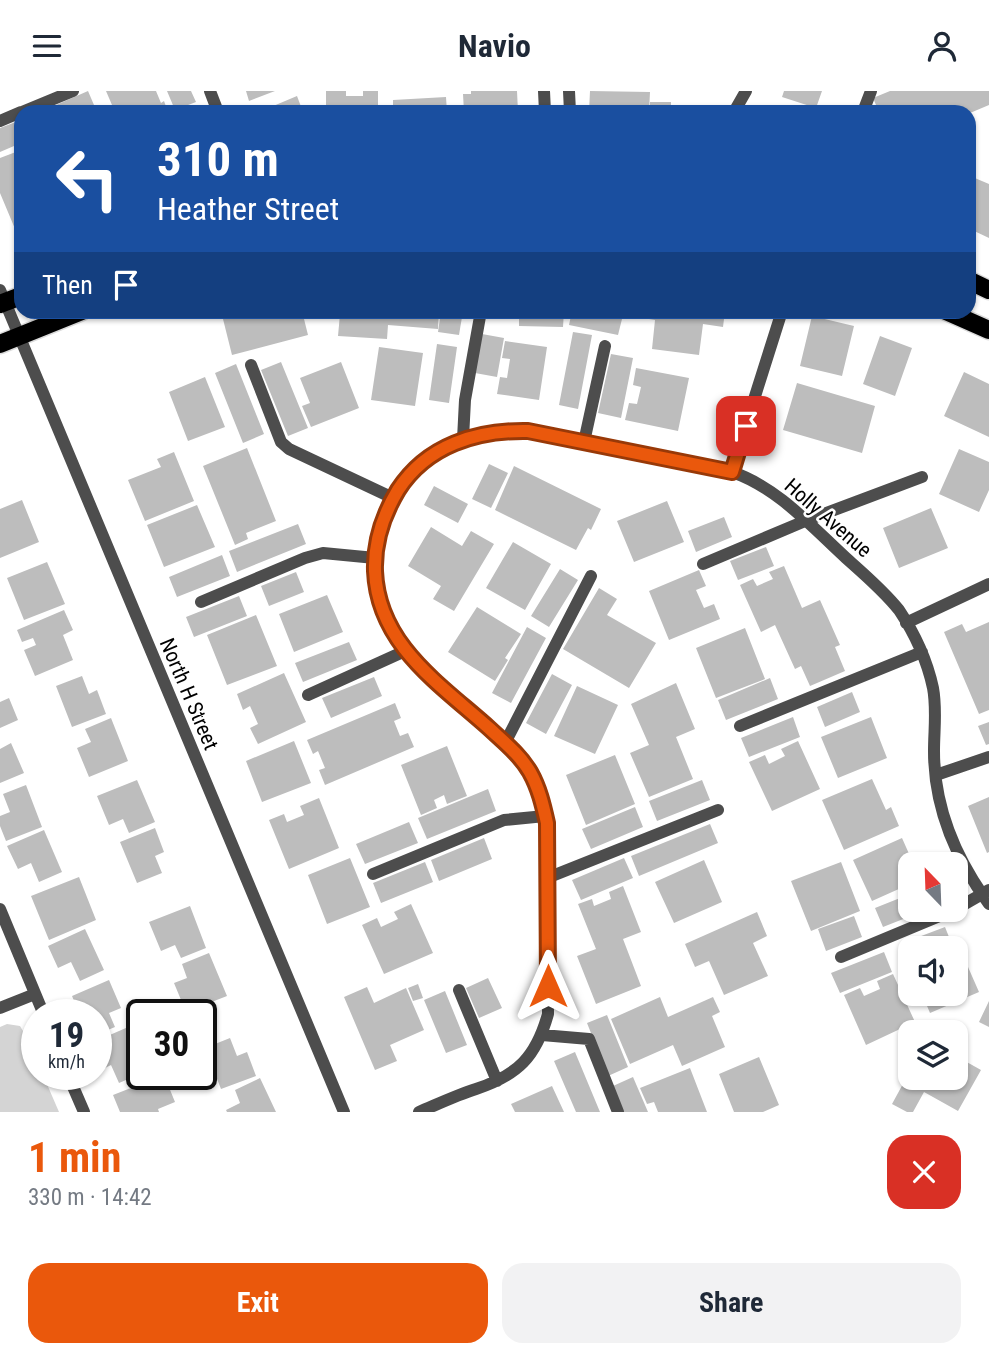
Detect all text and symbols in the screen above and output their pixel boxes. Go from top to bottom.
icon: menu [28,27,66,65]
text: Navio [458,27,531,65]
icon: person [923,27,961,65]
text: 310 m [157,131,279,188]
icon: left [42,133,133,224]
text: Heather Street [157,190,339,228]
icon: arrive [107,266,145,304]
text: Then [42,270,93,300]
pin [716,396,776,456]
icon: arrive [727,407,765,445]
street label: Holly Avenue [780,474,876,562]
street label: North H Street [155,635,223,753]
north arrow [898,852,968,922]
map controls [898,852,968,1090]
button: sound [898,936,968,1006]
position arrow [511,949,585,1023]
speed limit sign: 30 [126,999,217,1090]
text: 19 [49,1015,84,1056]
button: layers [898,1020,968,1090]
text: km/h [48,1051,85,1072]
text: 1 min [28,1133,121,1182]
button: close [887,1135,961,1209]
text: 330 m · 14:42 [28,1184,152,1211]
button: Exit [28,1263,488,1343]
button: Share [502,1263,961,1343]

